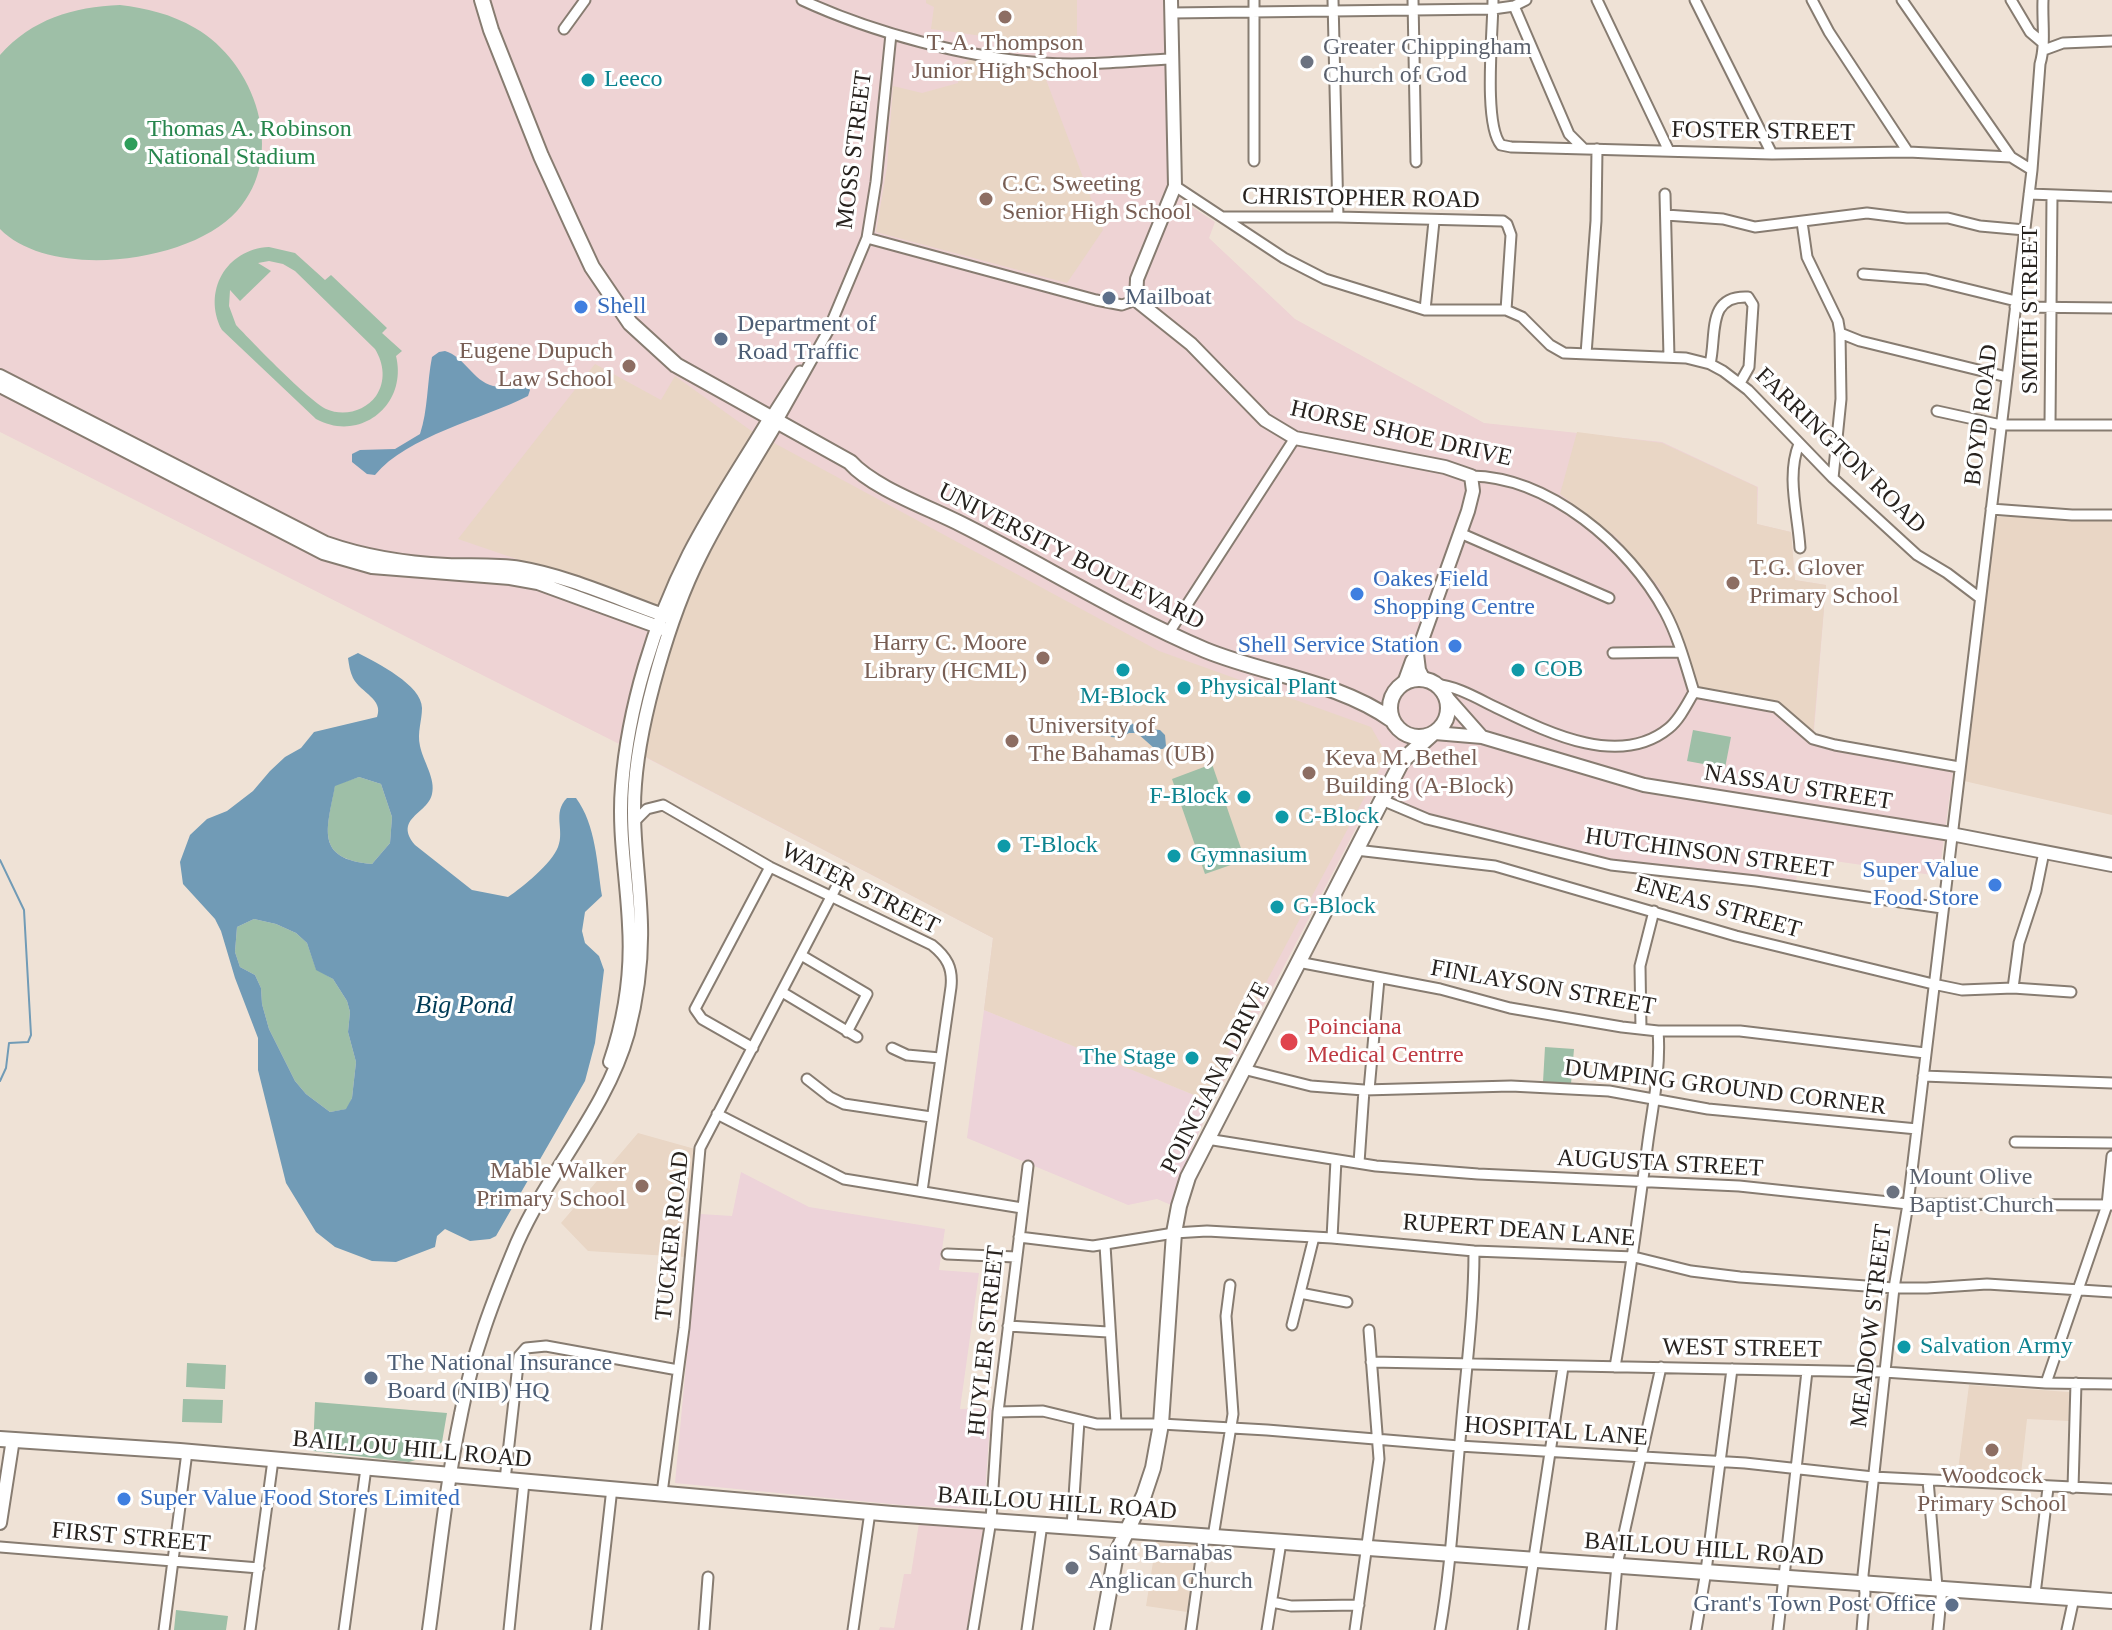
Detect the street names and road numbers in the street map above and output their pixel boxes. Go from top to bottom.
street label: MOSS STREET [831,69,879,231]
street label: FOSTER STREET [1671,116,1855,148]
street label: CHRISTOPHER ROAD [1242,183,1480,215]
street label: SMITH STREET [2017,226,2045,394]
street label: BOYD ROAD [1959,343,2005,487]
street label: FARRINGTON ROAD [1749,362,1931,540]
street label: HORSE SHOE DRIVE [1287,394,1515,474]
street label: UNIVERSITY BOULEVARD [933,477,1209,637]
street label: NASSAU STREET [1702,759,1894,817]
street label: HUTCHINSON STREET [1583,822,1835,886]
street label: WATER STREET [776,837,944,941]
street label: ENEAS STREET [1632,871,1804,945]
street label: FINLAYSON STREET [1428,954,1658,1022]
street label: POINCIANA DRIVE [1155,977,1277,1179]
street label: DUMPING GROUND CORNER [1562,1054,1888,1122]
street label: AUGUSTA STREET [1556,1144,1764,1184]
street label: TUCKER ROAD [650,1150,696,1322]
street label: RUPERT DEAN LANE [1402,1209,1636,1253]
street label: MEADOW STREET [1845,1223,1899,1429]
street label: HUYLER STREET [963,1244,1011,1438]
street label: WEST STREET [1662,1333,1822,1365]
street label: HOSPITAL LANE [1463,1411,1649,1453]
street label: BAILLOU HILL ROAD [291,1425,533,1475]
street label: BAILLOU HILL ROAD [936,1481,1178,1527]
street label: FIRST STREET [50,1517,212,1559]
street label: BAILLOU HILL ROAD [1583,1527,1825,1573]

